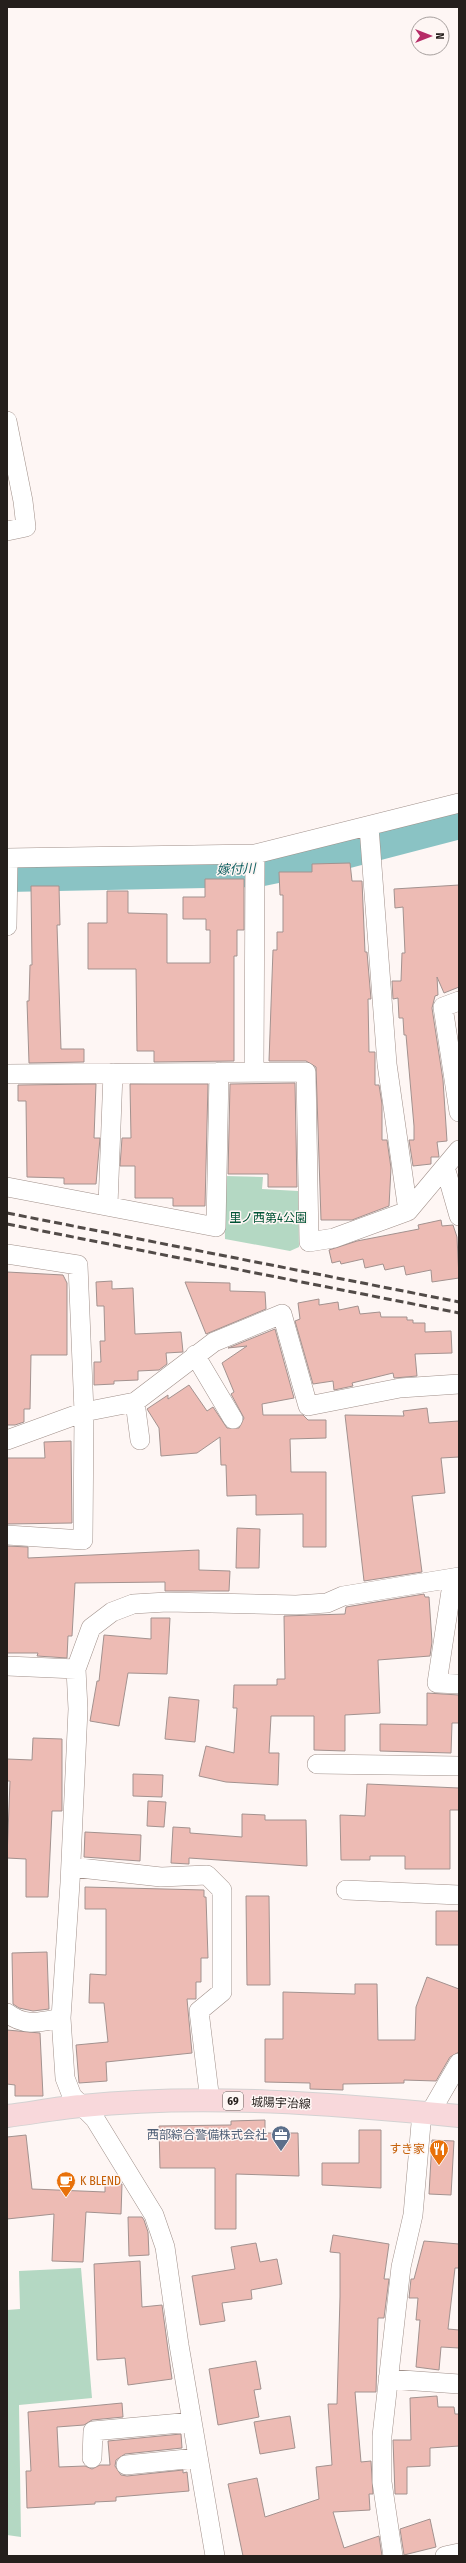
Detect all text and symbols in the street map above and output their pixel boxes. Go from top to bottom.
north arrow [410,16,450,56]
text: N [433,33,446,39]
water label: 嫁付川 [216,861,258,877]
park label: 里ノ西第4公園 [229,1211,307,1225]
road number: 69 [223,2092,243,2110]
street label: 城陽宇治線 [251,2095,311,2111]
office icon: 西部綜合警備株式会社 [270,2124,292,2152]
place label: 西部綜合警備株式会社 [147,2128,267,2142]
restaurant icon: すき家 [428,2138,450,2166]
place label: すき家 [389,2142,425,2156]
cafe icon: K BLEND [55,2170,77,2198]
place label: K BLEND [80,2174,121,2188]

